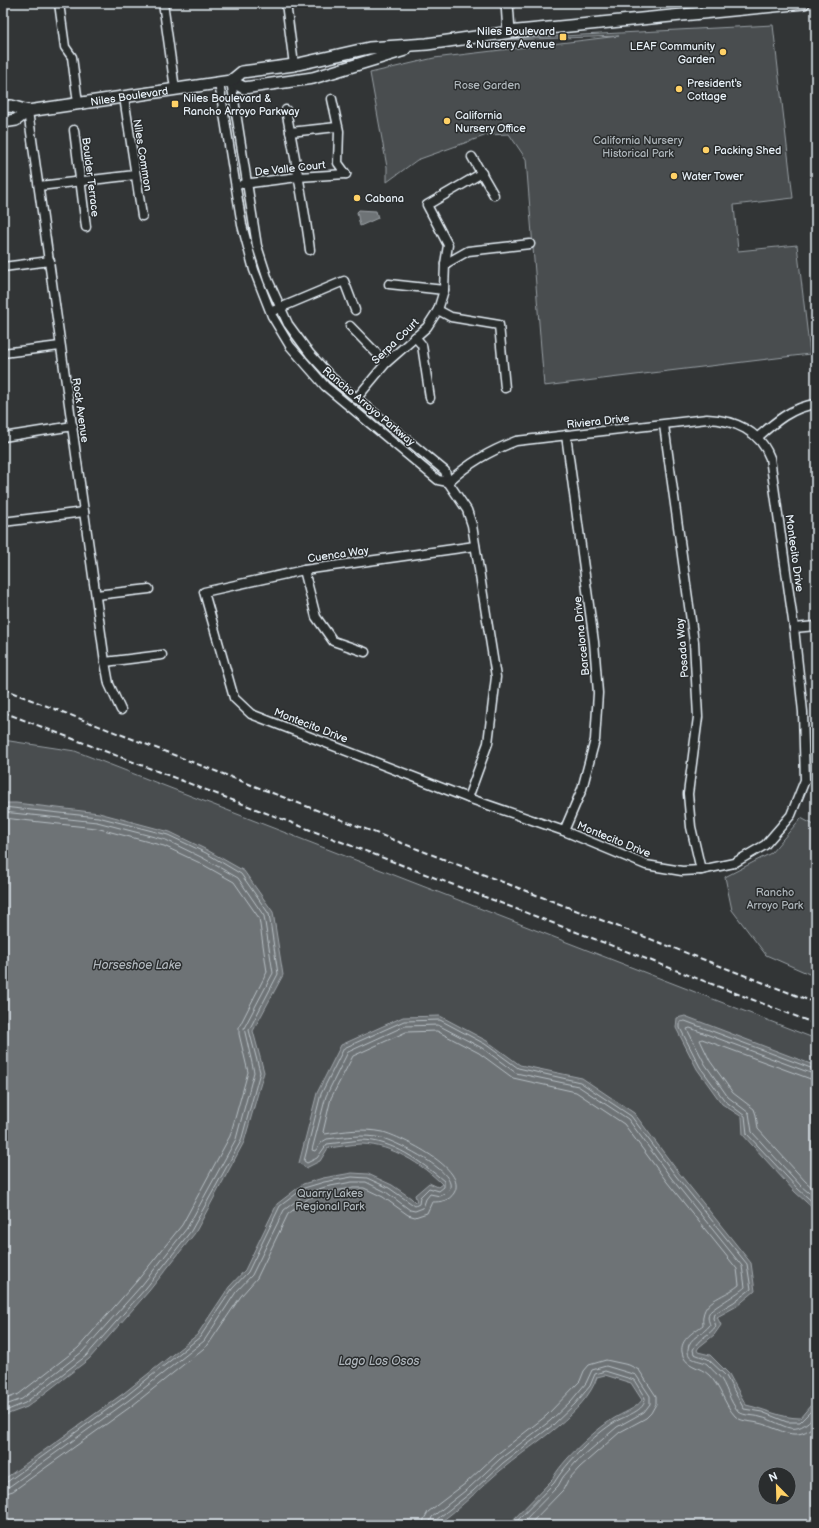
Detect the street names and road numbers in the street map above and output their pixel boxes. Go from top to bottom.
street label: Niles Boulevard [89,84,169,109]
street label: Niles Common [130,118,155,192]
street label: Boulder Terrace [79,137,102,218]
street label: De Valle Court [254,158,327,179]
street label: Serpa Court [369,315,422,367]
street label: Rancho Arroyo Parkway [320,364,417,449]
street label: Rock Avenue [70,377,92,444]
street label: Riviera Drive [566,412,631,431]
street label: Montecito Drive [783,514,806,593]
street label: Cuenca Way [307,544,370,565]
street label: Barcelona Drive [571,595,592,676]
street label: Posada Way [673,617,692,678]
street label: Montecito Drive [272,705,350,746]
street label: Montecito Drive [575,819,653,860]

